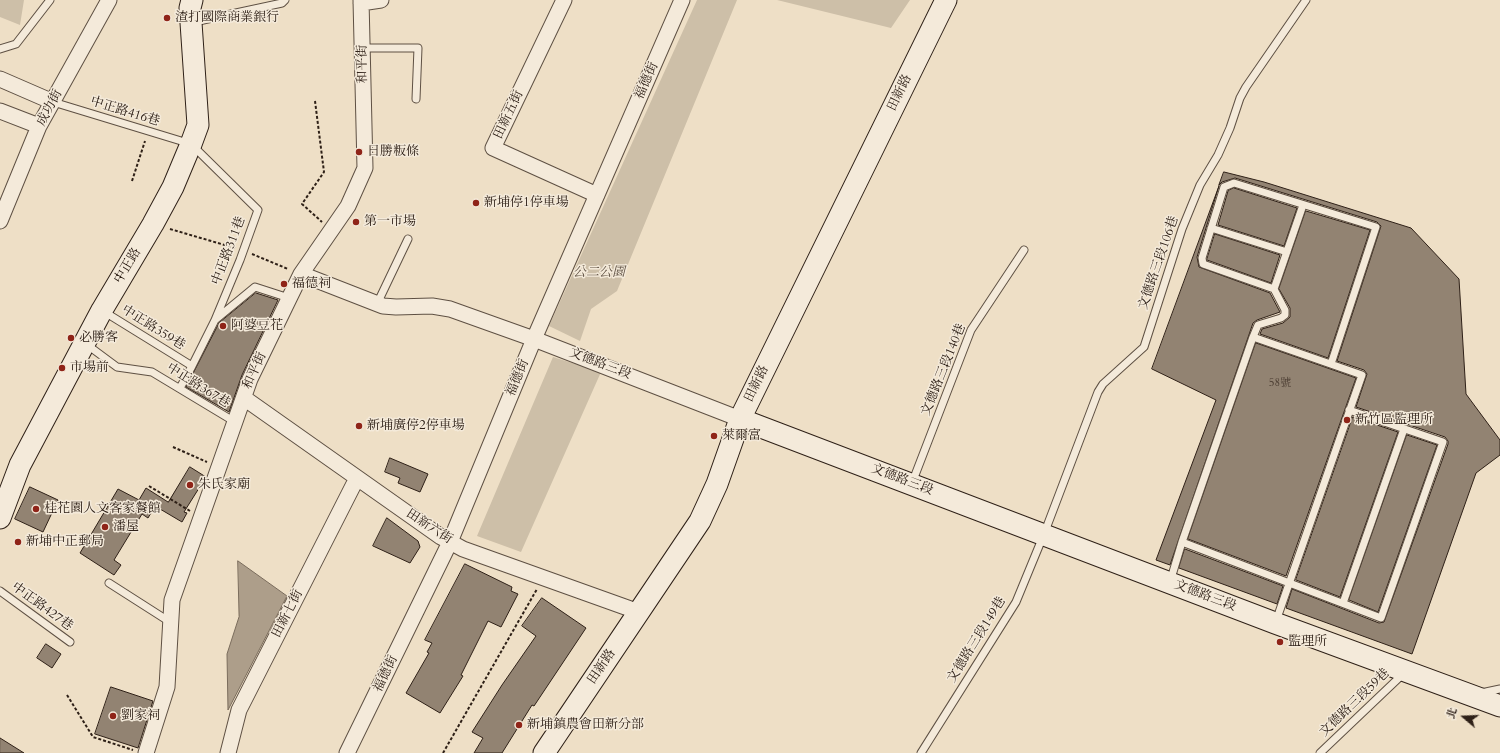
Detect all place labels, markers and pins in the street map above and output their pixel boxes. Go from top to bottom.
place label: 渣打國際商業銀行 [175,10,279,26]
marker: 渣打國際商業銀行 [162,13,172,23]
place label: 日勝粄條 [367,144,419,160]
marker: 日勝粄條 [354,147,364,157]
place label: 新埔停1停車場 [484,195,569,211]
marker: 新埔停1停車場 [471,198,481,208]
place label: 第一市場 [364,214,416,230]
marker: 第一市場 [351,217,361,227]
place label: 福德祠 [292,276,331,292]
marker: 福德祠 [279,279,289,289]
place label: 阿婆豆花 [231,318,283,334]
marker: 阿婆豆花 [218,321,228,331]
place label: 必勝客 [79,330,118,346]
marker: 必勝客 [66,333,76,343]
place label: 市場前 [70,360,109,376]
marker: 市場前 [57,363,67,373]
place label: 新竹區監理所 [1355,412,1433,428]
marker: 新竹區監理所 [1342,415,1352,425]
place label: 新埔廣停2停車場 [367,418,465,434]
marker: 新埔廣停2停車場 [354,421,364,431]
place label: 萊爾富 [722,428,761,444]
marker: 萊爾富 [709,431,719,441]
place label: 朱氏家廟 [198,477,250,493]
marker: 朱氏家廟 [185,480,195,490]
place label: 桂花園人文客家餐館 [44,501,161,517]
marker: 桂花園人文客家餐館 [31,504,41,514]
place label: 潘屋 [113,519,139,535]
marker: 潘屋 [100,522,110,532]
place label: 新埔中正郵局 [26,534,104,550]
marker: 新埔中正郵局 [13,537,23,547]
place label: 監理所 [1288,634,1327,650]
marker: 監理所 [1275,637,1285,647]
place label: 劉家祠 [121,708,160,724]
marker: 劉家祠 [108,711,118,721]
place label: 新埔鎮農會田新分部 [527,717,644,733]
marker: 新埔鎮農會田新分部 [514,720,524,730]

